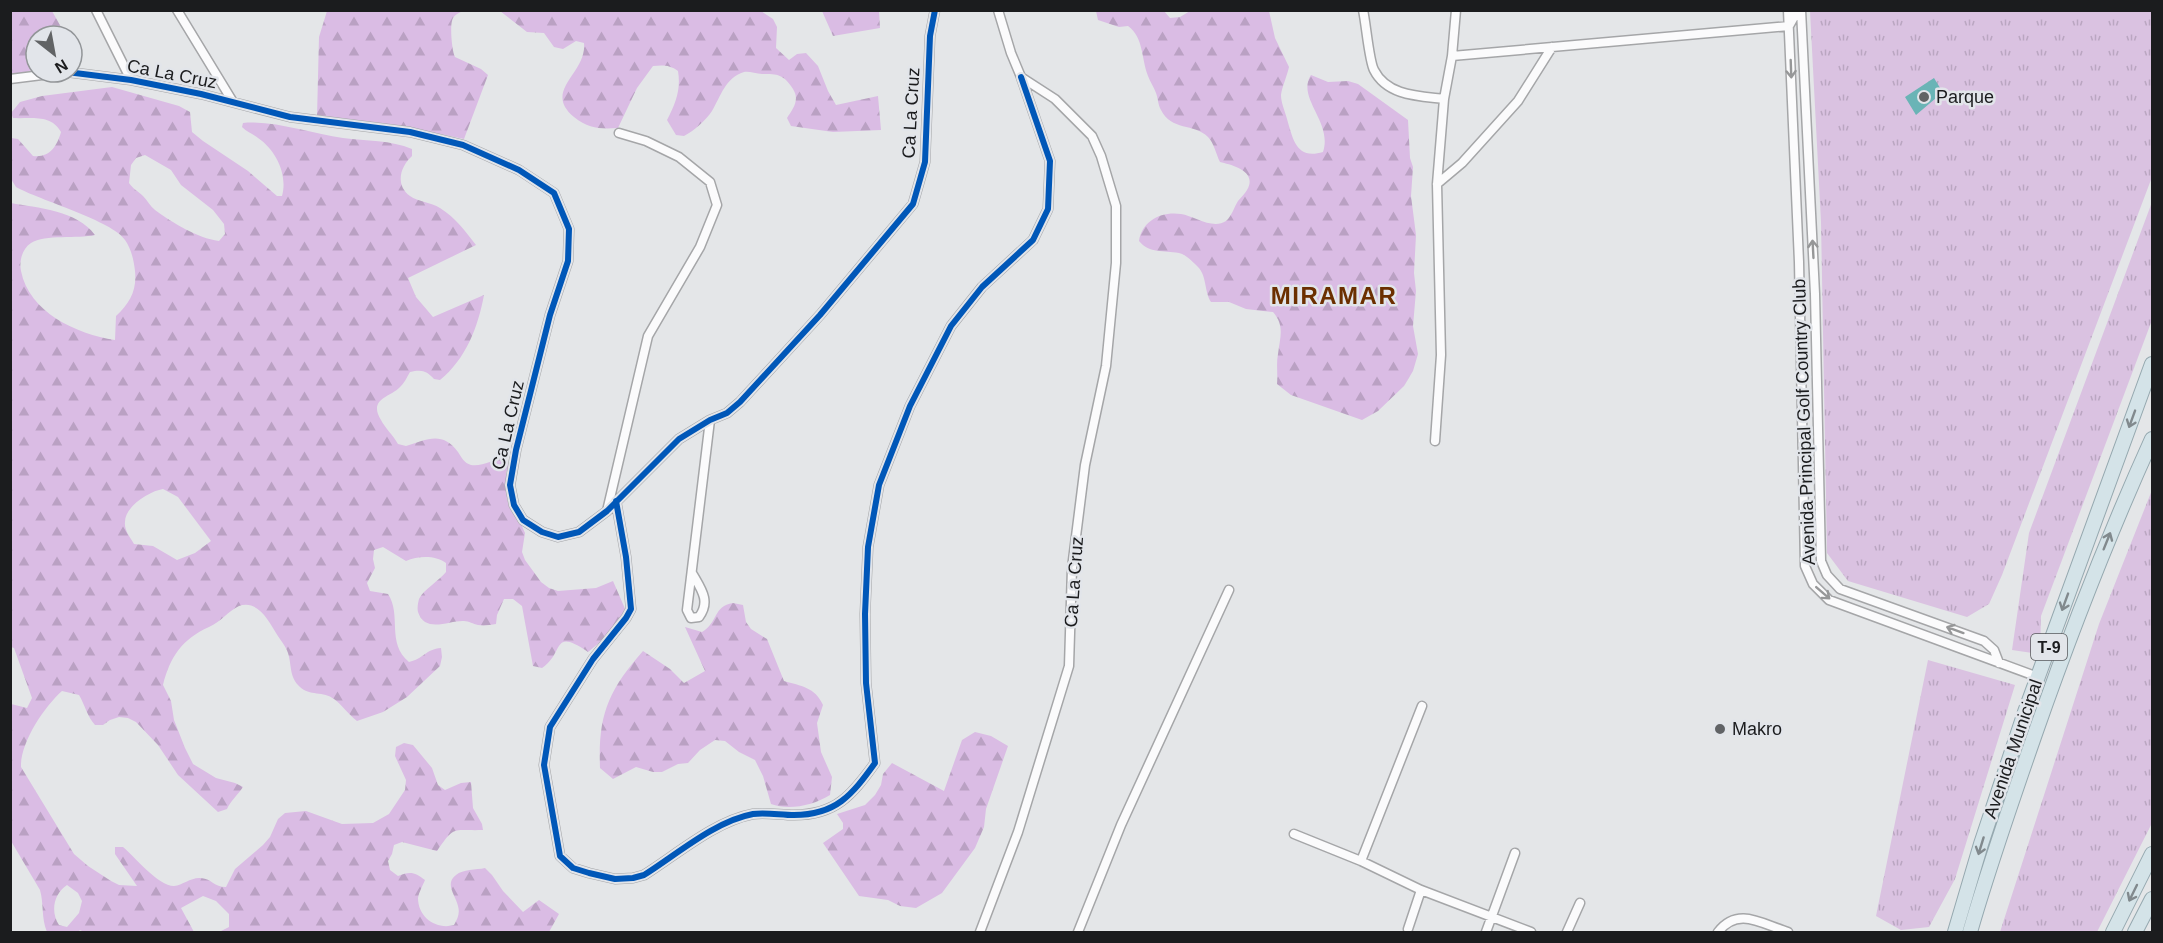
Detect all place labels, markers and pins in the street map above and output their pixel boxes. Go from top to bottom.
place label: Parque [1936,87,1994,107]
marker: Parque [1917,90,1931,104]
place label: Makro [1732,719,1782,739]
marker: Makro [1713,722,1727,736]

